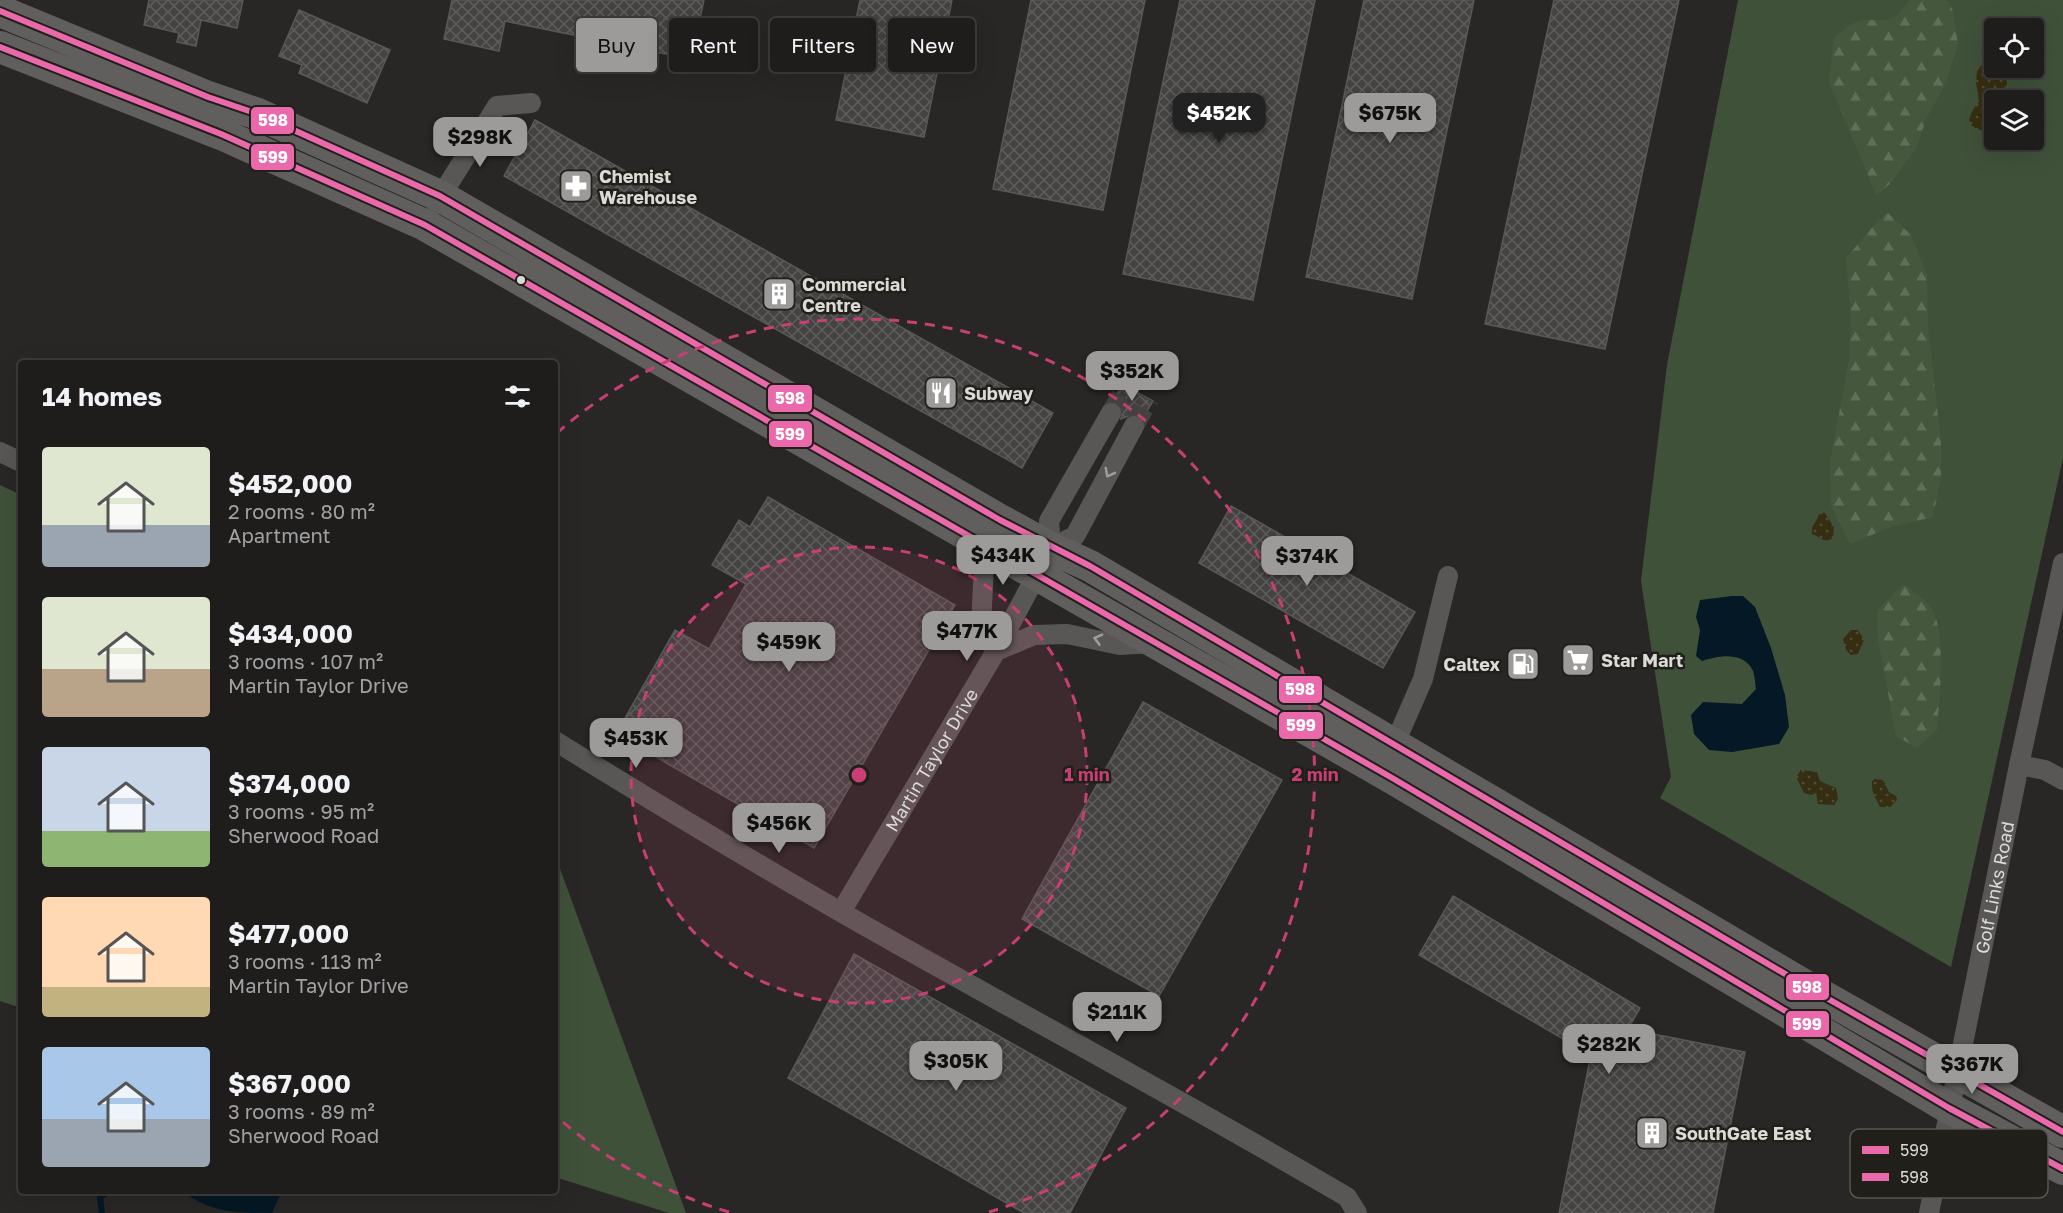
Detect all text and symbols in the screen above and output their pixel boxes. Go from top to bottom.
chip: Buy [576,18,657,72]
chip: Rent [669,18,758,72]
chip: Filters [770,18,876,72]
chip: New [888,18,975,72]
map controls [1984,18,2044,150]
button: locate [1984,18,2044,78]
button: layers [1984,90,2044,150]
pin: $452K [1177,93,1261,144]
pin: $675K [1348,93,1432,144]
text: $452K [1187,100,1251,124]
text: $675K [1358,100,1422,124]
line badge: 598 [250,106,295,135]
text: 598 [258,110,288,130]
pin: $298K [438,117,522,168]
text: $298K [447,124,513,148]
line badge: 599 [250,143,295,171]
text: 599 [258,147,288,167]
place label: Chemist Warehouse [599,165,697,208]
pharmacy icon: Chemist Warehouse [558,168,594,204]
place label: Commercial Centre [802,273,906,316]
unlabelled marker [515,274,527,286]
building icon: Commercial Centre [761,276,797,312]
pin: $352K [1090,351,1174,402]
text: $352K [1100,358,1164,382]
restaurant icon: Subway [923,375,959,411]
icon: filters [501,380,534,413]
text: 14 homes [42,381,162,412]
place label: Subway [964,382,1033,404]
line badge: 598 [767,384,813,413]
text: 598 [775,388,805,408]
line badge: 599 [768,420,813,448]
text: 599 [775,424,805,444]
one-way arrow [1105,467,1116,477]
text: $452,000 [228,468,352,499]
icon: home [90,471,162,543]
text: 2 rooms · 80 m² [228,499,375,523]
text: Apartment [228,523,331,547]
pin: $434K [961,535,1045,586]
pin: $374K [1265,536,1349,587]
text: $434K [970,542,1036,566]
text: $374K [1275,543,1339,567]
pin: $477K [925,611,1009,662]
text: $434,000 [228,618,353,649]
text: $477K [936,618,998,642]
icon: home [90,621,162,693]
pin: $459K [747,622,831,673]
text: $459K [756,629,822,653]
one-way arrow [1093,634,1104,646]
supermarket icon: Star Mart [1560,642,1596,678]
fuel station icon: Caltex [1505,646,1541,682]
text: 3 rooms · 107 m² [228,649,383,673]
place label: Star Mart [1601,649,1683,671]
place label: Caltex [1443,653,1501,675]
text: Martin Taylor Drive [228,673,409,697]
line badge: 598 [1278,675,1323,704]
text: 598 [1285,679,1315,699]
street label: Martin Taylor Drive [880,684,982,835]
line badge: 599 [1278,711,1324,740]
text: 599 [1286,715,1316,735]
pin: $453K [594,718,678,769]
text: $453K [604,725,668,749]
text: 1 min [1064,763,1110,785]
text: 2 min [1291,763,1339,785]
centre of rings [849,765,869,785]
text: $374,000 [228,768,351,799]
icon: home [90,771,162,843]
text: 3 rooms · 95 m² [228,799,374,823]
pin: $456K [737,803,821,854]
text: $456K [746,810,812,834]
street label: Golf Links Road [1970,819,2018,956]
text: Sherwood Road [228,823,379,847]
text: $477,000 [228,918,349,949]
icon: home [90,921,162,993]
text: 3 rooms · 113 m² [228,949,382,973]
text: Martin Taylor Drive [228,973,409,997]
line badge: 598 [1785,973,1830,1001]
text: 598 [1792,977,1822,997]
pin: $211K [1075,992,1159,1043]
text: $211K [1087,999,1147,1023]
line badge: 599 [1785,1010,1830,1038]
text: 599 [1792,1014,1822,1034]
pin: $282K [1567,1024,1651,1075]
text: $282K [1576,1031,1642,1055]
pin: $305K [914,1041,998,1092]
pin: $367K [1930,1044,2014,1095]
text: $305K [923,1048,989,1072]
text: $367K [1940,1051,2004,1075]
text: $367,000 [228,1068,351,1099]
icon: home [90,1071,162,1143]
text: 3 rooms · 89 m² [228,1099,375,1123]
building icon: SouthGate East [1634,1115,1670,1151]
place label: SouthGate East [1675,1122,1812,1144]
text: Sherwood Road [228,1123,379,1147]
legend [1850,1129,2048,1198]
text: 599 [1900,1140,1929,1160]
text: 598 [1900,1167,1929,1187]

